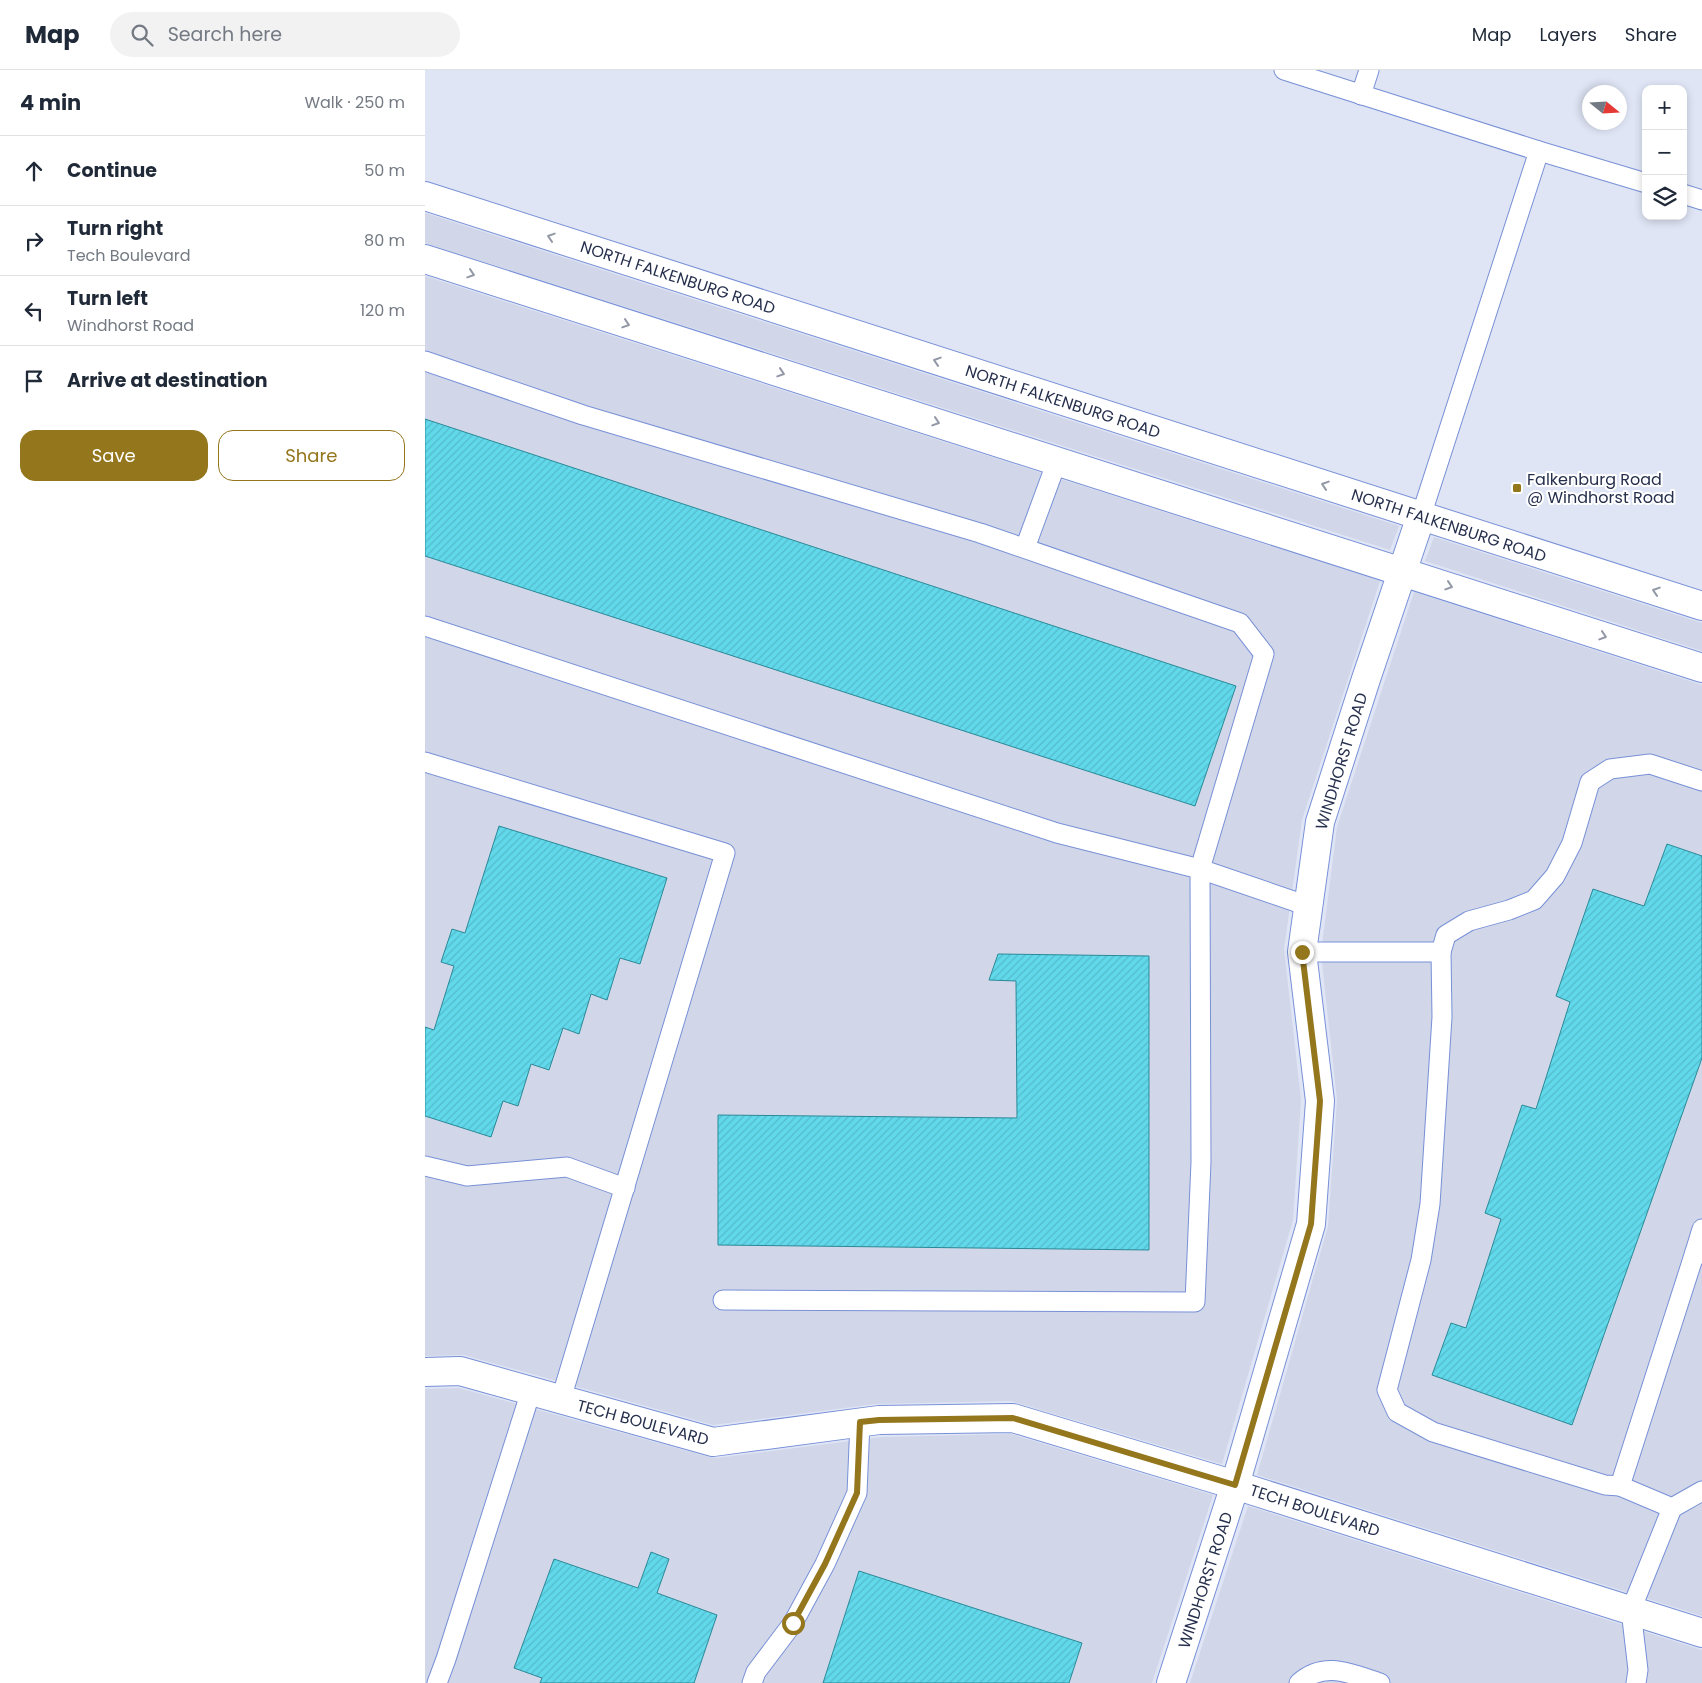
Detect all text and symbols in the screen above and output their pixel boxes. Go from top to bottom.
search box [110,12,460,57]
text: Map [25,18,80,51]
icon: search [128,21,156,49]
text: Search here [168,21,282,48]
text: Map [1472,22,1512,47]
text: Layers [1540,22,1597,47]
text: Share [1625,22,1677,47]
north arrow [1582,85,1627,130]
map controls [1642,85,1687,220]
button: + [1642,85,1687,130]
text: 4 min [20,88,81,117]
text: Walk · 250 m [304,91,405,114]
button: − [1642,130,1687,175]
icon: ahead [20,157,48,185]
text: Continue [67,157,157,184]
text: 50 m [364,159,405,182]
button: layers [1642,175,1687,220]
text: Turn right [67,215,163,242]
icon: right [20,227,48,255]
text: 80 m [364,229,405,252]
one-way arrow [547,232,555,242]
street label: NORTH FALKENBURG ROAD [577,235,778,320]
text: Tech Boulevard [67,244,191,267]
one-way arrow [467,269,475,279]
text: Turn left [67,285,148,312]
icon: left [20,297,48,325]
text: 120 m [360,299,405,322]
text: Windhorst Road [67,314,194,337]
one-way arrow [622,318,630,328]
one-way arrow [933,356,942,366]
street label: NORTH FALKENBURG ROAD [962,359,1163,444]
icon: arrive [20,367,48,395]
text: Arrive at destination [67,367,268,394]
one-way arrow [776,367,785,377]
one-way arrow [931,417,940,427]
button: Save [20,430,208,481]
button: Share [218,430,405,481]
place label: Falkenburg Road @ Windhorst Road [1527,468,1675,509]
one-way arrow [1321,481,1330,491]
marker: Falkenburg Road @ Windhorst Road [1511,482,1523,494]
street label: NORTH FALKENBURG ROAD [1348,483,1549,568]
one-way arrow [1444,580,1452,590]
one-way arrow [1652,586,1660,596]
one-way arrow [1599,630,1607,640]
street label: WINDHORST ROAD [1310,690,1373,833]
route end [1291,941,1314,964]
street label: TECH BOULEVARD [574,1394,711,1451]
street label: TECH BOULEVARD [1247,1479,1383,1542]
street label: WINDHORST ROAD [1173,1509,1238,1651]
route start [782,1612,805,1635]

